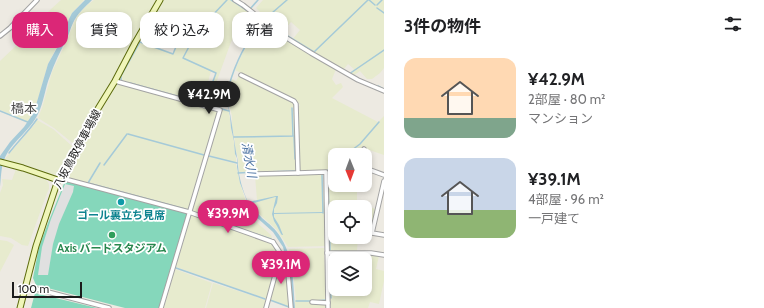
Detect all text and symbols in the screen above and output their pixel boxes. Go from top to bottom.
chip: 購入 [12,12,68,48]
chip: 賃貸 [76,12,132,48]
chip: 絞り込み [140,12,224,48]
chip: 新着 [232,12,288,48]
icon: filters [722,13,744,35]
text: 3件の物件 [404,16,481,36]
text: ¥42.9M [528,69,585,89]
icon: home [436,74,484,122]
pin: ¥42.9M [176,81,242,115]
text: ¥42.9M [187,86,231,102]
text: 2部屋 · 80 m² [528,91,605,107]
district label: 橋本 [11,100,37,116]
street label: 八坂鳥取停車場線 [50,107,104,191]
text: マンション [528,110,593,126]
water label: 清水川 [239,141,260,181]
north arrow [328,148,372,192]
map controls [328,148,372,296]
text: ¥39.1M [528,169,581,189]
icon: home [436,174,484,222]
text: 4部屋 · 96 m² [528,191,604,207]
marker: ゴール裏立ち見席 [116,197,126,207]
pin: ¥39.9M [195,200,261,234]
button: locate [328,200,372,244]
text: ¥39.9M [207,205,249,221]
place label: ゴール裏立ち見席 [77,208,165,222]
text: 一戸建て [528,210,580,226]
marker: Axis バードスタジアム [107,230,117,240]
place label: Axis バードスタジアム [57,241,167,255]
pin: ¥39.1M [248,251,314,285]
button: layers [328,252,372,296]
text: ¥39.1M [261,256,301,272]
scale bar [12,280,82,299]
text: 100 m [18,282,49,296]

